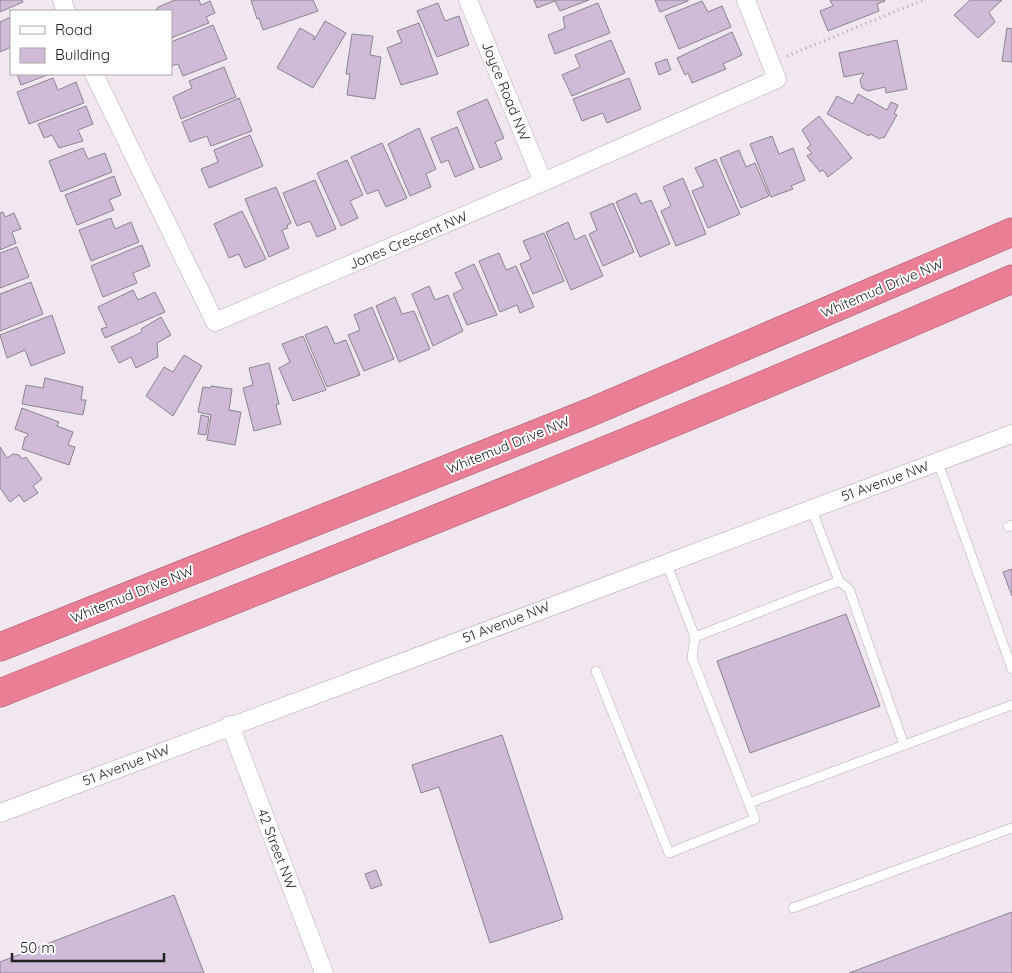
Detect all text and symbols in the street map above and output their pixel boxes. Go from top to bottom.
legend [10,10,172,75]
text: Road [55,20,92,39]
street label: Joyce Road NW [478,39,534,144]
text: Building [55,45,110,64]
street label: Jones Crescent NW [346,207,470,273]
street label: Whitemud Drive NW [818,254,946,322]
street label: Whitemud Drive NW [444,412,573,478]
street label: 51 Avenue NW [839,457,932,505]
street label: Whitemud Drive NW [68,561,197,627]
street label: 51 Avenue NW [460,597,553,647]
street label: 51 Avenue NW [80,740,173,790]
street label: 42 Street NW [253,806,301,892]
scale bar [12,930,165,962]
text: 50 m [20,938,55,957]

